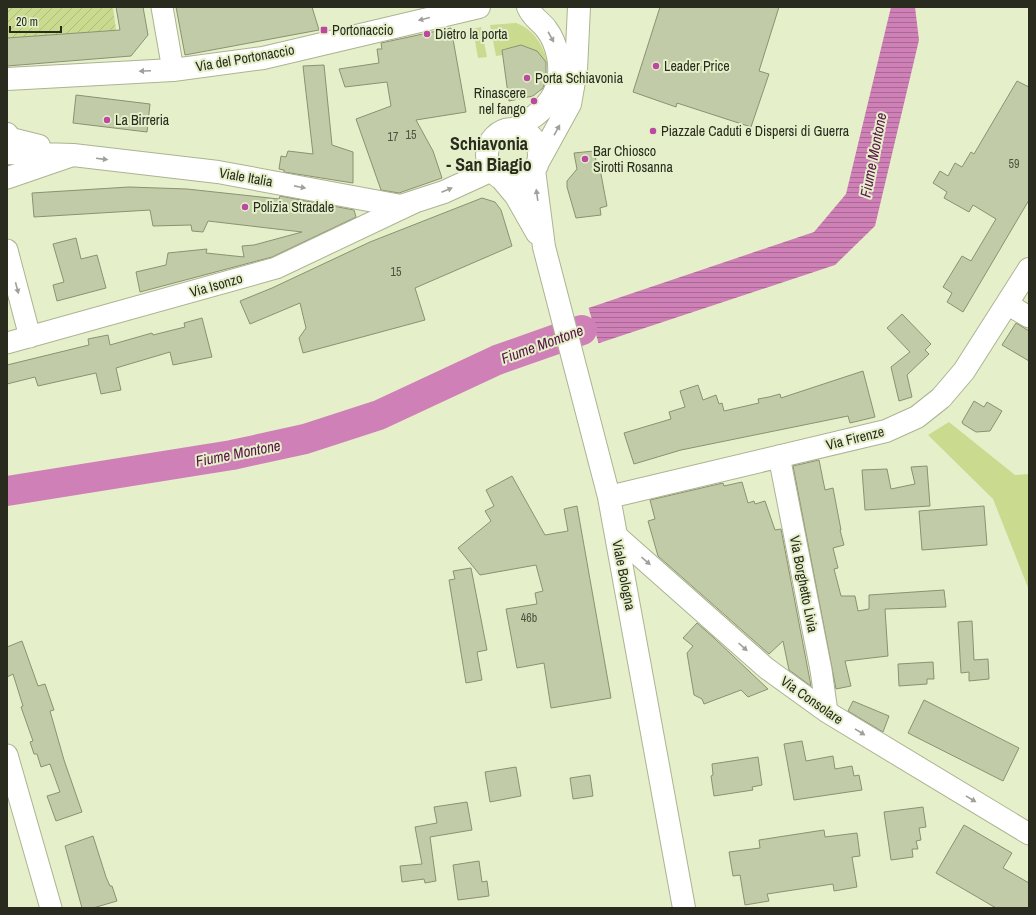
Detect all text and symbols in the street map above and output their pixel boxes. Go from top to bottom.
scale bar [10,8,61,34]
text: 20 m [16,14,38,30]
one-way arrow [417,17,430,23]
place label: Portonaccio [332,21,393,39]
marker: Portonaccio [319,25,329,35]
place label: Dietro la porta [435,25,508,43]
marker: Dietro la porta [422,29,432,39]
one-way arrow [548,32,555,43]
street label: Via del Portonaccio [194,40,296,76]
place label: Leader Price [664,57,730,75]
marker: Leader Price [651,61,661,71]
one-way arrow [139,68,151,75]
place label: Porta Schiavonia [535,69,624,87]
marker: Porta Schiavonia [522,73,532,83]
place label: Rinascere nel fango [474,84,526,118]
marker: Rinascere nel fango [529,96,539,106]
place label: La Birreria [115,111,170,129]
water label: Fiume Montone [854,111,892,199]
marker: La Birreria [102,115,112,125]
place label: Piazzale Caduti e Dispersi di Guerra [661,122,850,140]
one-way arrow [553,124,560,136]
marker: Piazzale Caduti e Dispersi di Guerra [648,126,658,136]
house number: 15 [406,127,417,143]
house number: 17 [388,129,399,145]
district label: Schiavonia - San Biagio [446,131,532,177]
place label: Bar Chiosco Sirotti Rosanna [593,142,673,176]
marker: Bar Chiosco Sirotti Rosanna [580,154,590,164]
one-way arrow [96,155,108,162]
house number: 59 [1009,156,1019,172]
street label: Viale Italia [218,163,275,191]
one-way arrow [294,184,306,190]
one-way arrow [442,187,454,193]
one-way arrow [534,189,540,201]
place label: Polizia Stradale [253,198,334,216]
marker: Polizia Stradale [240,202,250,212]
house number: 15 [391,264,402,280]
street label: Via Isonzo [188,269,244,301]
one-way arrow [14,282,20,294]
water label: Fiume Montone [498,319,586,369]
street label: Via Firenze [824,422,886,454]
water label: Fiume Montone [194,434,282,472]
street label: Via Borghetto Livia [786,534,822,634]
street label: Viale Bologna [608,538,640,612]
one-way arrow [642,556,651,565]
house number: 46b [521,610,537,626]
one-way arrow [738,643,749,652]
street label: Via Consolare [777,672,847,728]
one-way arrow [854,728,865,736]
one-way arrow [965,796,977,803]

